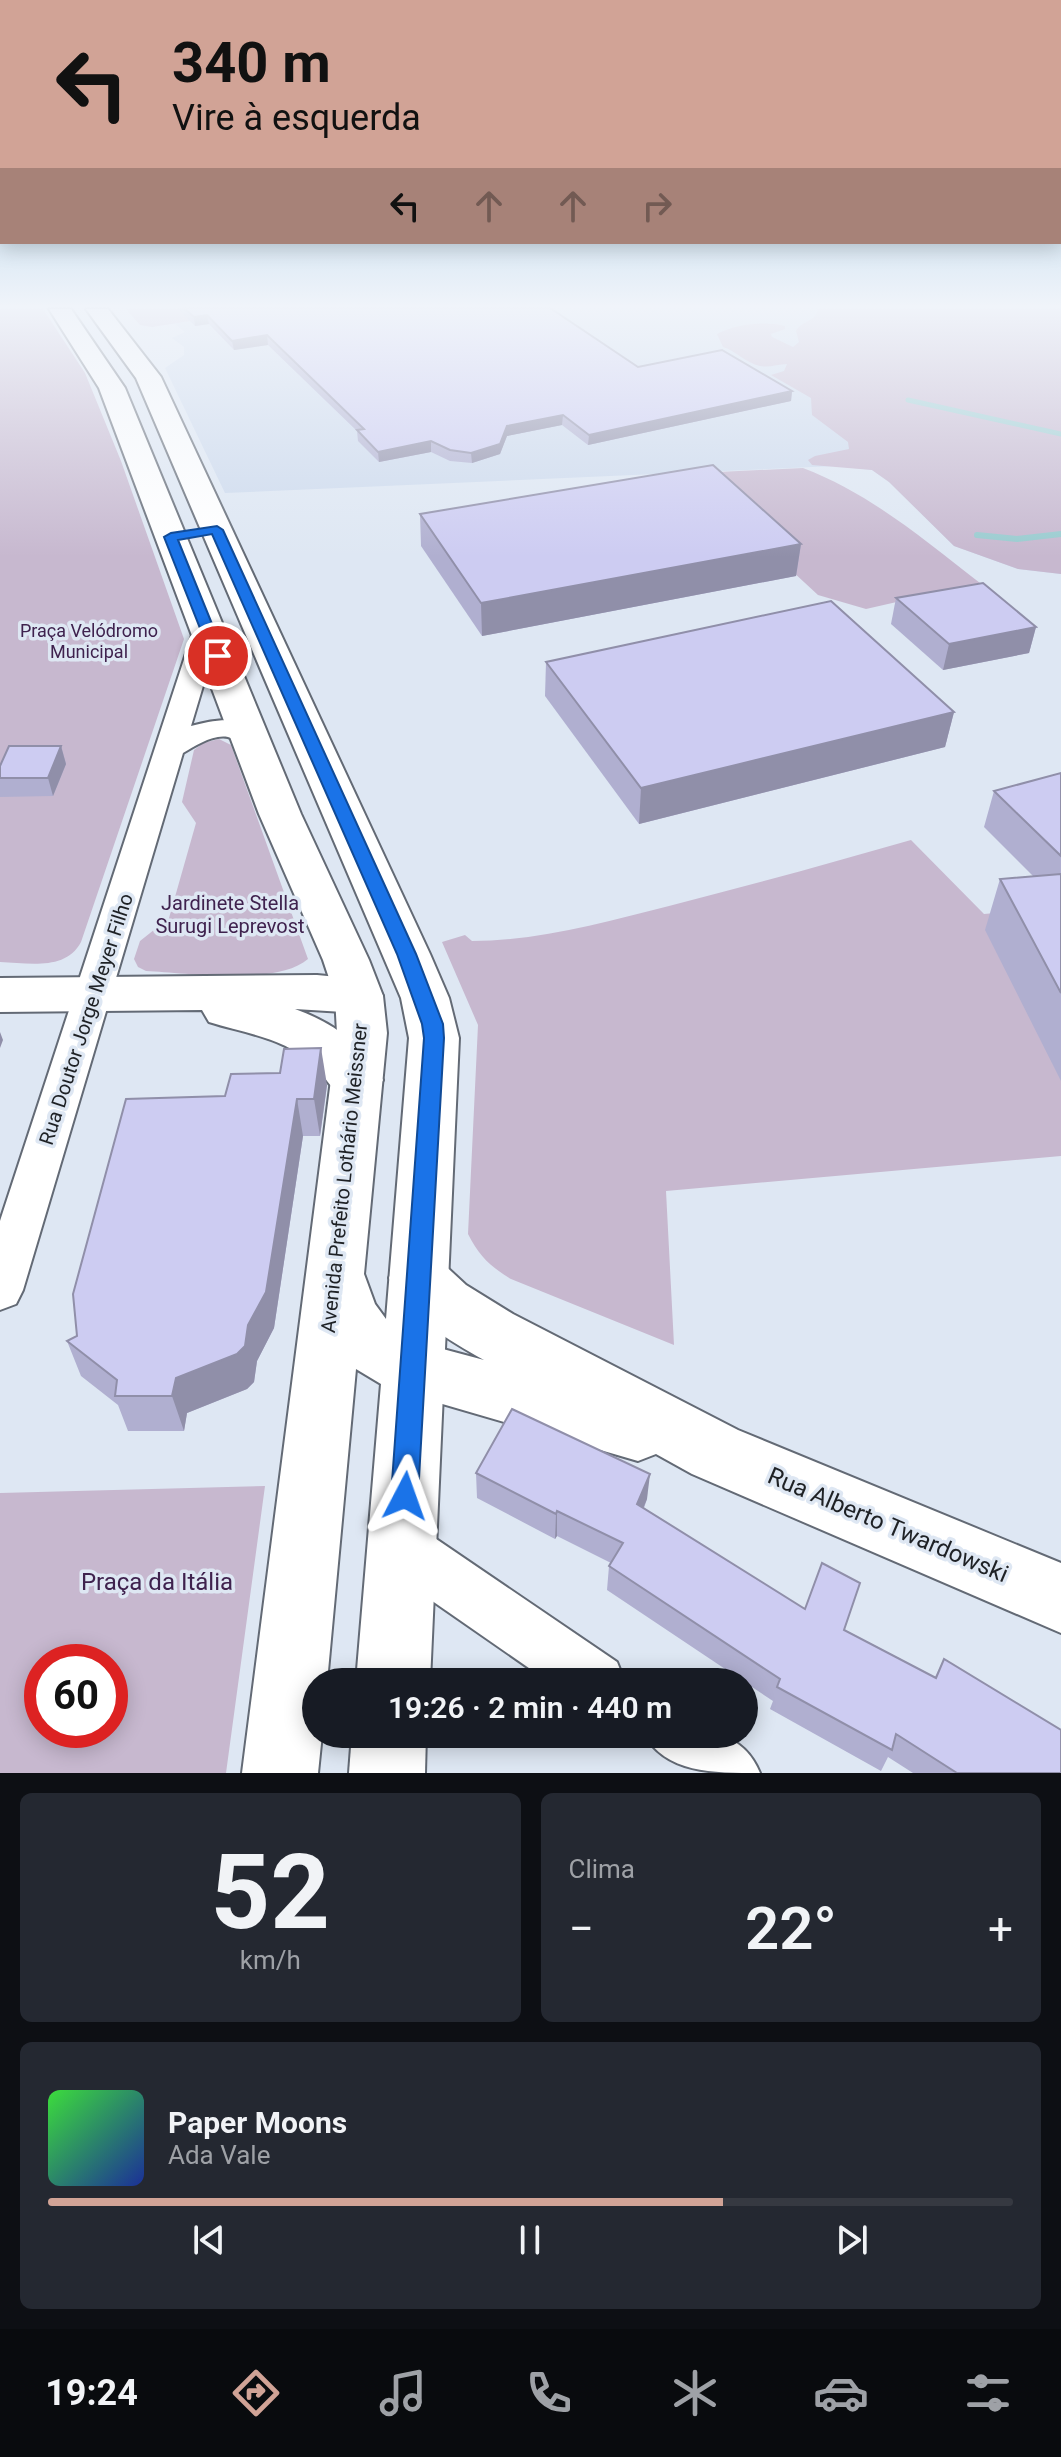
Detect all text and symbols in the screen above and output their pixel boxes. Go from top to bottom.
text: 340 m [172,30,331,96]
icon: left [40,32,144,136]
text: Vire à esquerda [172,97,421,139]
icon: left [383,184,427,228]
icon: ahead [467,184,511,228]
icon: ahead [551,184,595,228]
icon: right [635,184,679,228]
park label: Praça Velódromo Municipal [20,620,158,662]
pin [184,622,252,690]
icon: arrive [196,634,240,678]
street label: Rua Doutor Jorge Meyer Filho [34,890,138,1148]
park label: Jardinete Stella Surugi Leprevost [155,891,305,938]
street label: Avenida Prefeito Lothário Meissner [316,1022,372,1334]
position arrow [363,1454,447,1538]
street label: Rua Alberto Twardowski [764,1462,1012,1588]
park label: Praça da Itália [81,1568,233,1596]
speed limit sign: 60 [24,1644,128,1748]
text: 19:26 · 2 min · 440 m [388,1690,672,1725]
text: 52 [211,1832,330,1953]
text: Clima [569,1854,635,1884]
text: 22° [745,1893,837,1964]
text: − [569,1903,594,1955]
text: + [988,1903,1013,1955]
text: km/h [240,1945,301,1975]
text: Paper Moons [168,2105,347,2140]
text: Ada Vale [168,2140,270,2170]
icon: previous [187,2218,231,2262]
icon: pause [508,2218,552,2262]
icon: next [830,2218,874,2262]
icon: directions [228,2365,284,2421]
icon: music [375,2365,431,2421]
icon: phone [521,2365,577,2421]
icon: climate [667,2365,723,2421]
icon: car [813,2365,869,2421]
icon: filters [960,2365,1016,2421]
text: 19:24 [45,2372,138,2414]

